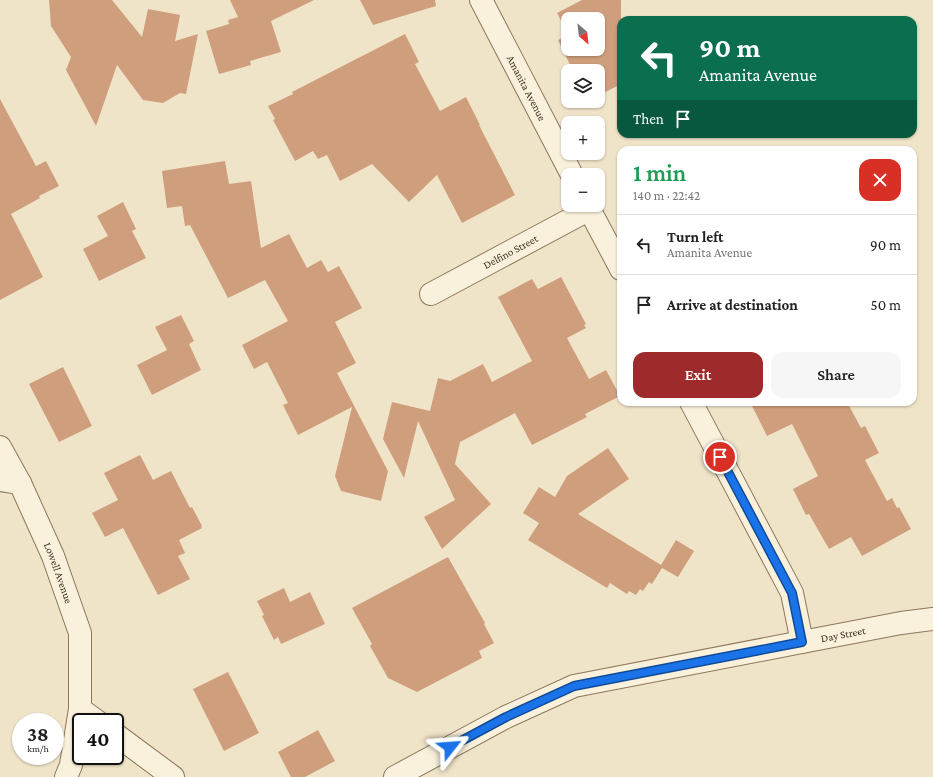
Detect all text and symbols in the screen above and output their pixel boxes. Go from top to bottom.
north arrow [561,12,605,56]
map controls [561,12,605,212]
icon: left [633,32,685,84]
text: 90 m [699,32,760,63]
street label: Amanita Avenue [505,53,549,123]
button: layers [561,64,605,108]
text: Amanita Avenue [699,65,817,85]
icon: arrive [672,108,694,130]
text: Then [633,111,664,127]
button: + [561,116,605,160]
text: 1 min [633,159,686,186]
button: close [859,159,901,201]
button: − [561,168,605,212]
text: 140 m · 22:42 [633,188,700,203]
text: Turn left [667,229,723,245]
street label: Delfino Street [481,232,540,271]
icon: left [633,234,655,256]
text: 90 m [870,237,901,253]
text: Amanita Avenue [667,245,752,260]
icon: arrive [633,294,655,316]
text: Arrive at destination [667,297,798,313]
text: 50 m [871,297,901,313]
button: Exit [633,352,763,398]
button: Share [771,352,901,398]
pin [703,440,737,474]
icon: arrive [709,446,731,468]
street label: Lowell Avenue [42,540,75,605]
street label: Day Street [820,624,867,644]
speed limit sign: 40 [72,713,124,765]
text: 38 [27,723,49,745]
position arrow [429,726,471,768]
text: km/h [27,743,49,754]

